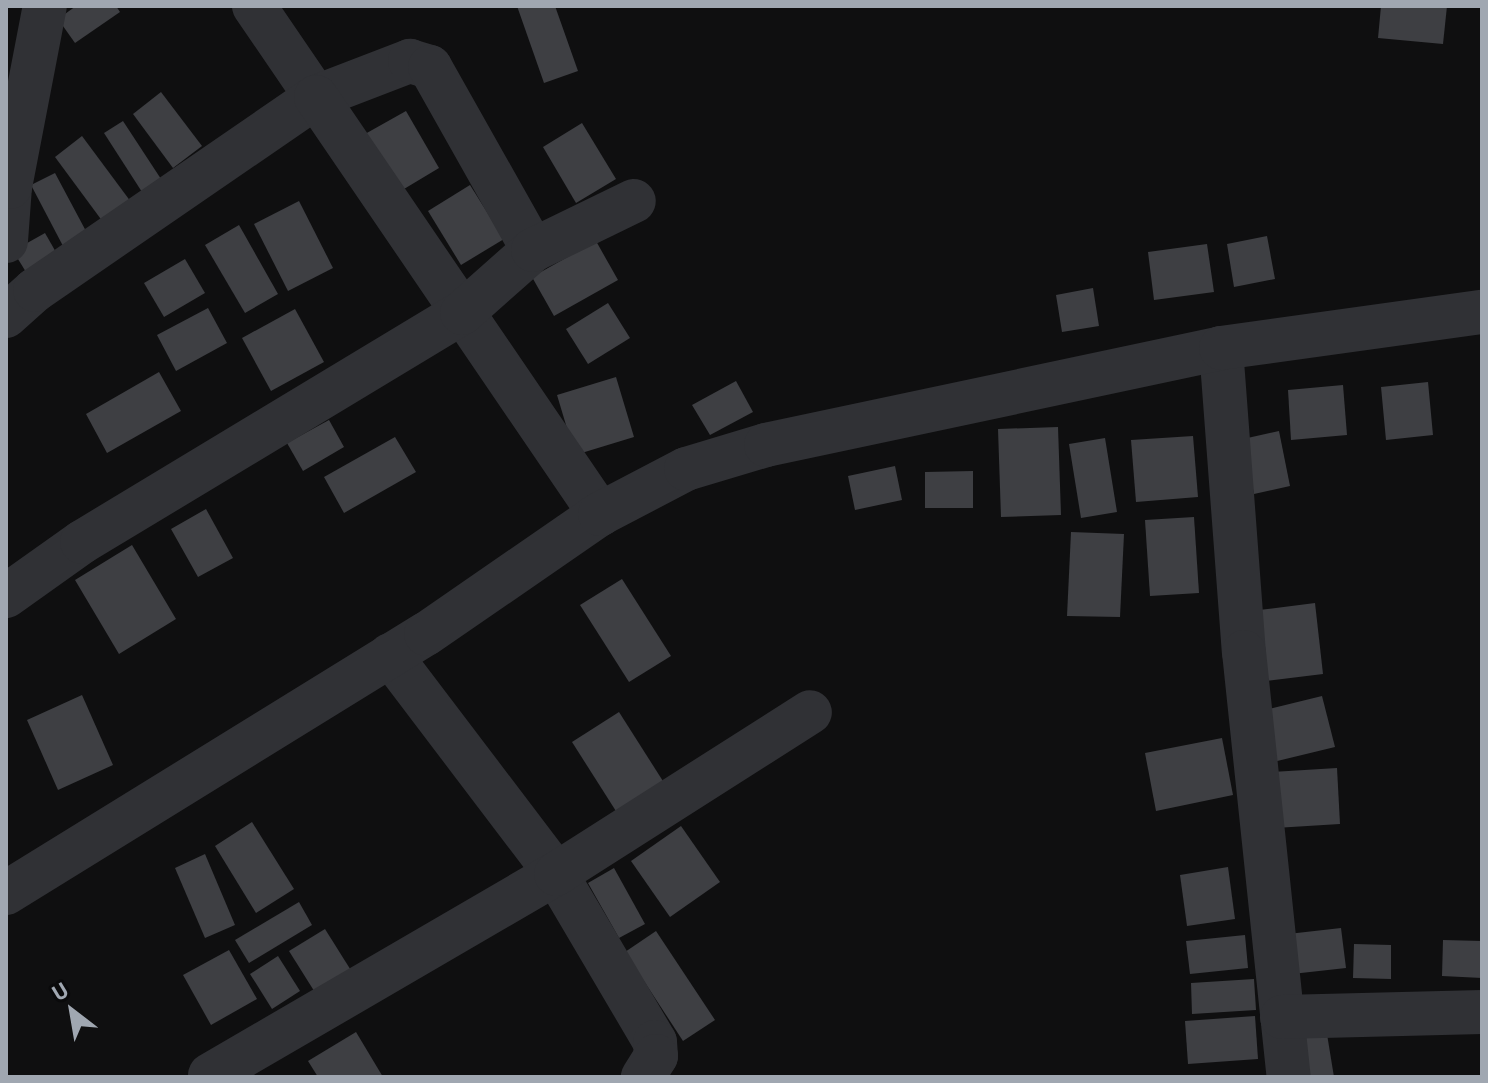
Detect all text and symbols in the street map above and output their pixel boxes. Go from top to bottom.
north arrow [32,971,112,1051]
text: U [47,976,72,1005]

